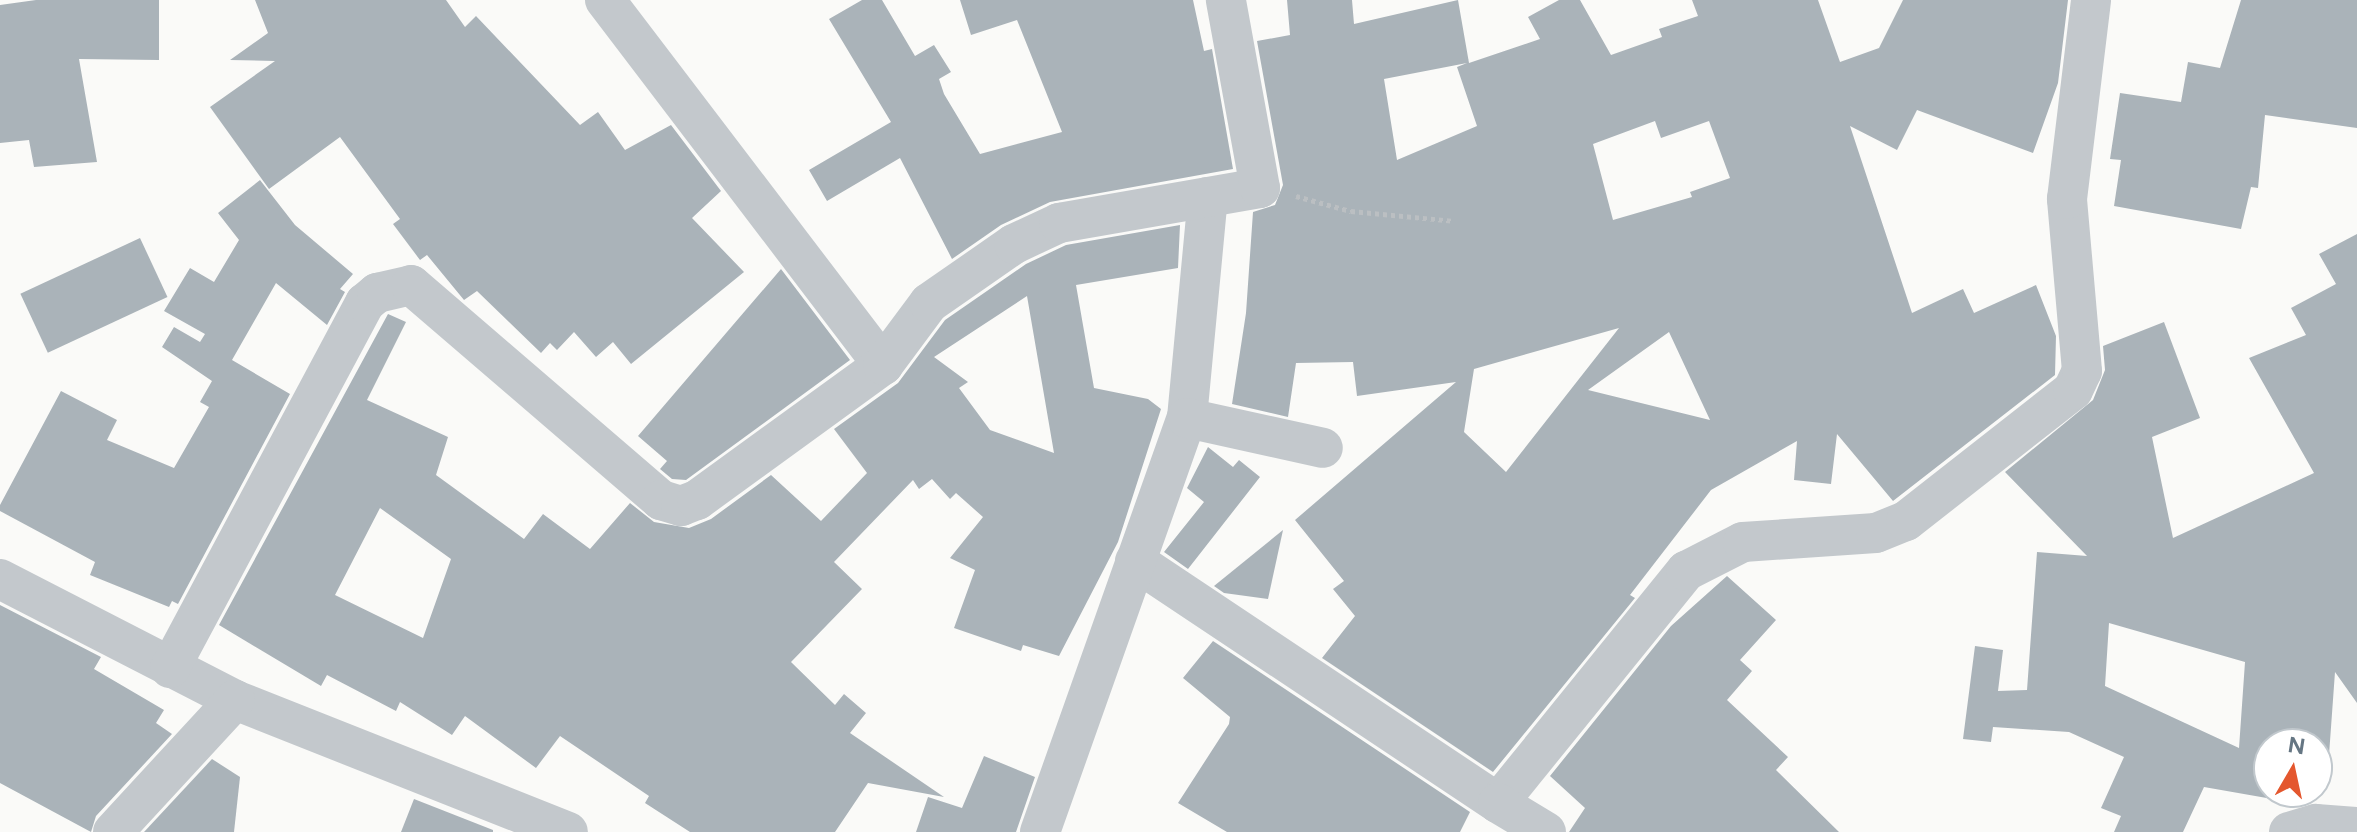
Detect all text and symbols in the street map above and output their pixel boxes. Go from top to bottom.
north arrow [2253,728,2333,808]
text: N [2286,731,2307,760]

